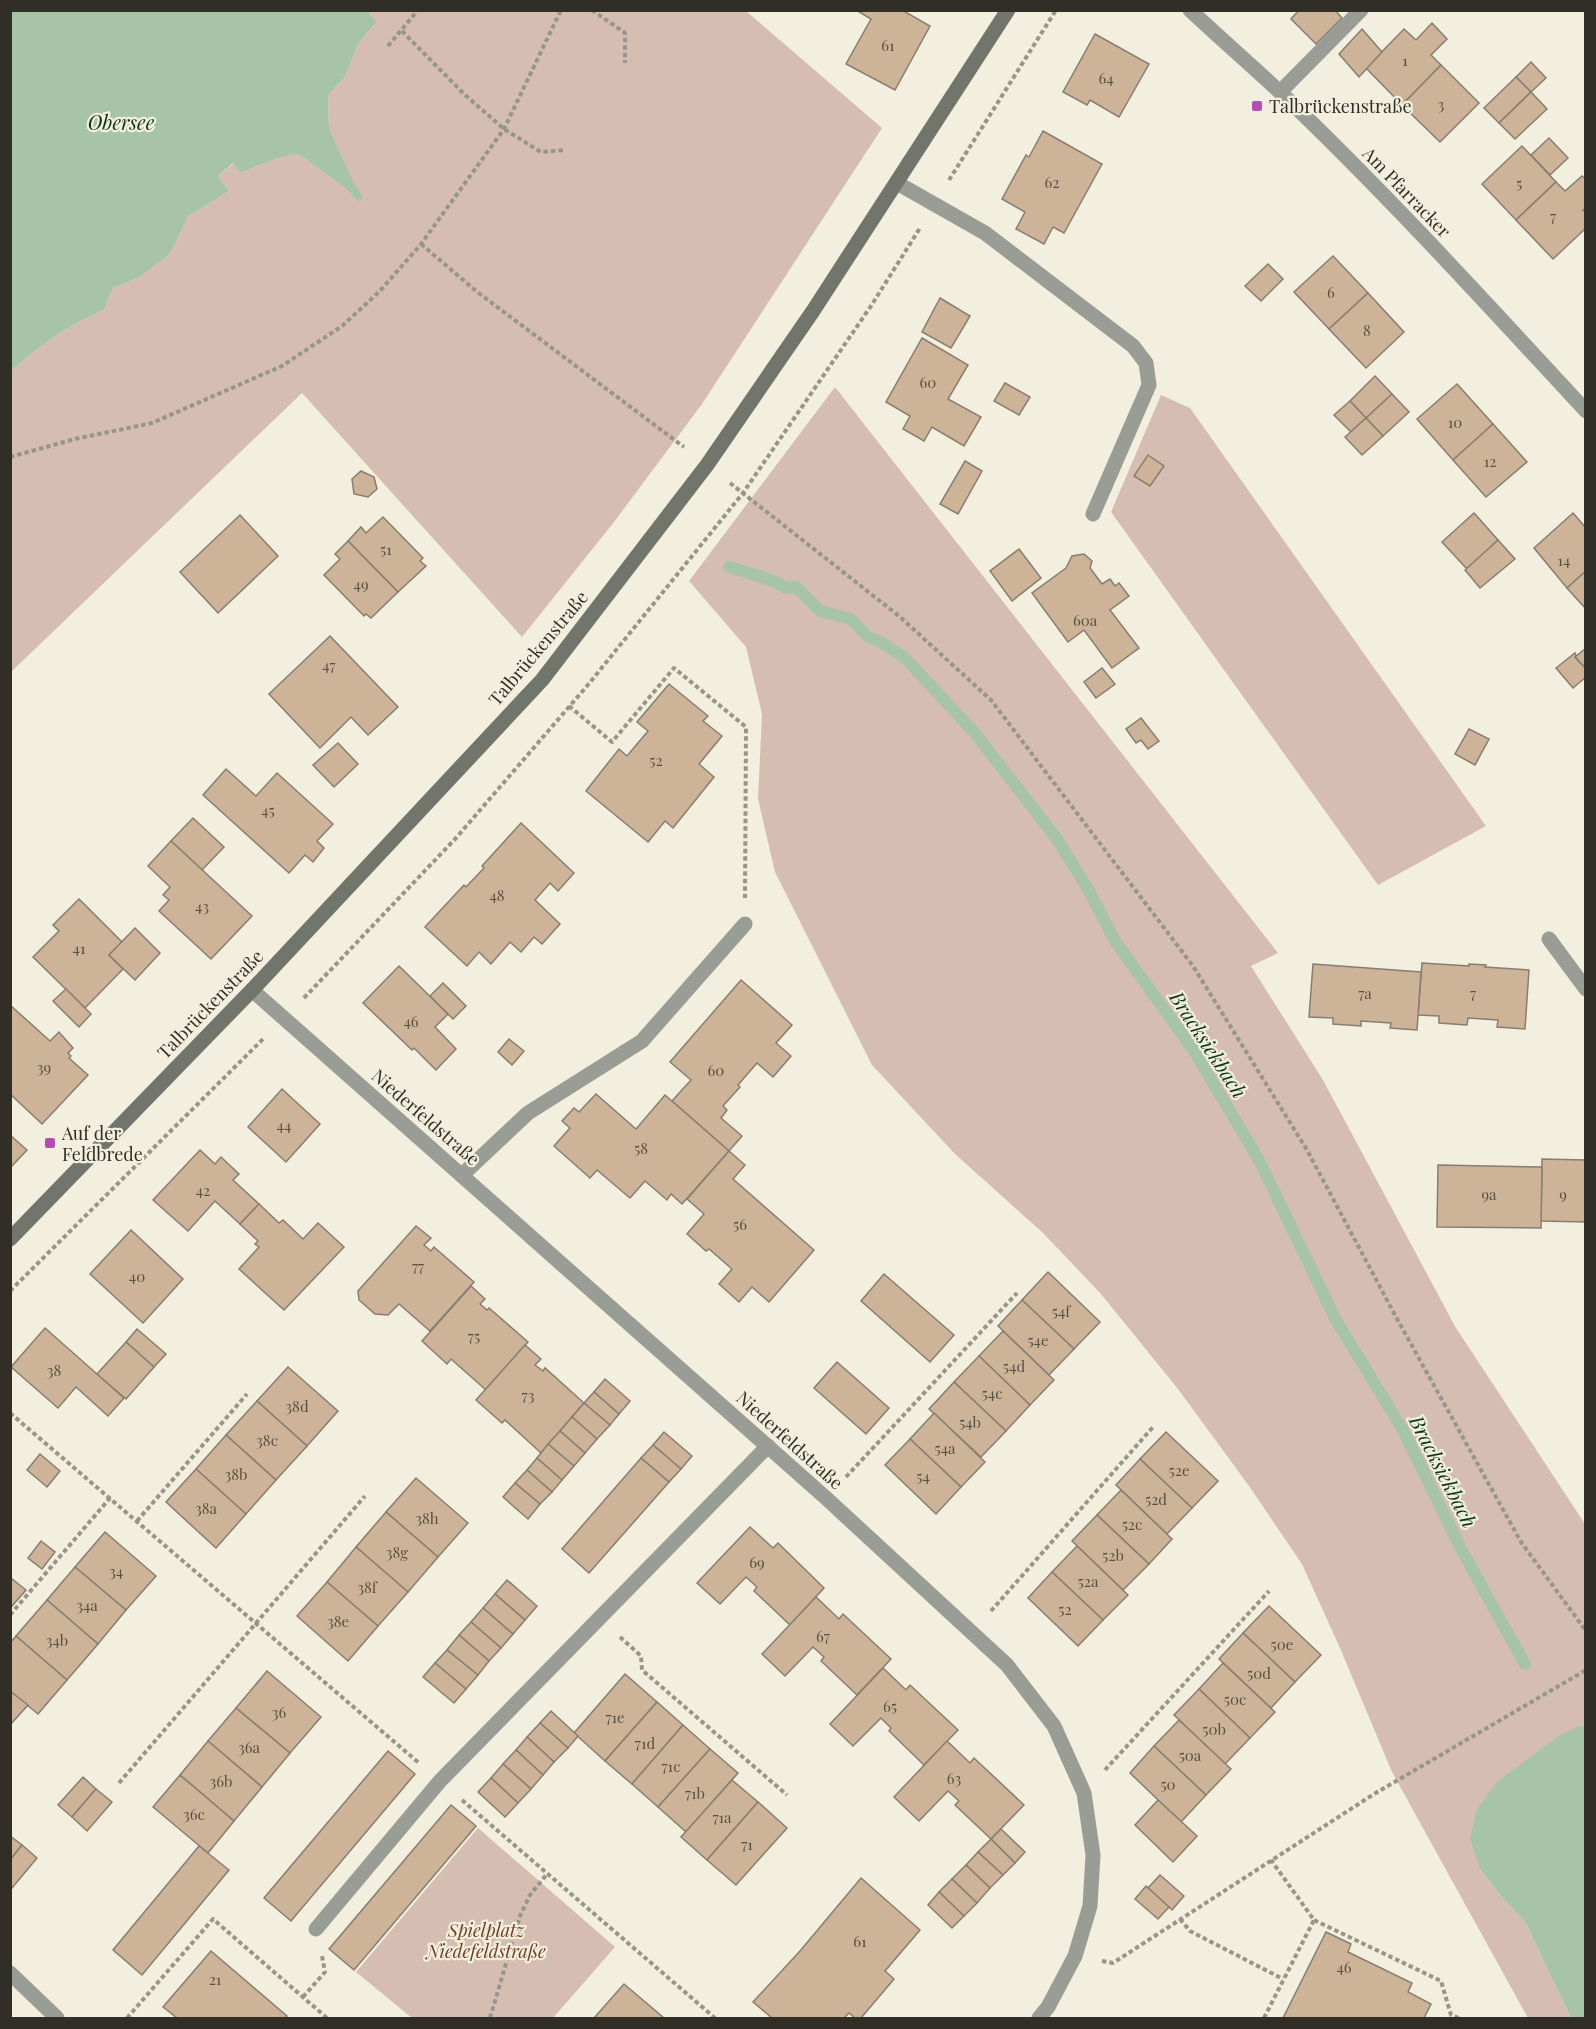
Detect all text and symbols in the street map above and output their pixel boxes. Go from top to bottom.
house number: 61 [881,35,895,55]
house number: 1 [1402,50,1408,70]
house number: 64 [1098,68,1114,88]
place label: Talbrückenstraße [1269,94,1412,118]
house number: 3 [1438,94,1445,114]
marker: Talbrückenstraße [1250,99,1264,113]
water label: Obersee [88,108,155,135]
street label: Am Pfarracker [1357,141,1456,243]
house number: 62 [1045,172,1059,192]
house number: 5 [1516,173,1522,193]
house number: 7 [1550,206,1556,226]
house number: 6 [1327,282,1335,302]
house number: 8 [1363,320,1371,340]
house number: 60 [920,372,936,392]
house number: 10 [1448,412,1462,432]
house number: 12 [1484,451,1496,471]
house number: 51 [380,539,392,559]
house number: 14 [1558,550,1570,570]
house number: 49 [353,574,369,594]
street label: Talbrückenstraße [483,586,593,710]
house number: 60a [1073,610,1098,630]
house number: 47 [322,655,336,675]
house number: 52 [649,750,663,770]
house number: 45 [261,800,275,820]
house number: 48 [489,885,505,905]
house number: 43 [195,896,209,916]
house number: 41 [73,938,86,958]
street label: Talbrückenstraße [152,944,268,1064]
house number: 7a [1358,983,1372,1003]
house number: 7 [1470,983,1476,1003]
water label: Bracksiekbach [1164,984,1254,1103]
house number: 46 [403,1011,419,1031]
house number: 39 [37,1057,51,1077]
house number: 60 [708,1060,724,1080]
street label: Niederfeldstraße [367,1063,485,1171]
house number: 44 [277,1115,291,1135]
place label: Auf der Feldbrede [61,1121,143,1166]
marker: Auf der Feldbrede [43,1136,57,1150]
house number: 58 [634,1138,648,1158]
house number: 42 [196,1180,210,1200]
house number: 9a [1481,1184,1497,1204]
house number: 9 [1559,1184,1567,1204]
house number: 56 [733,1214,747,1234]
house number: 77 [412,1256,424,1276]
house number: 40 [129,1266,145,1286]
house number: 54f [1052,1301,1071,1321]
house number: 75 [468,1326,480,1346]
house number: 54e [1027,1330,1049,1350]
house number: 54d [1003,1356,1025,1376]
house number: 38 [47,1360,61,1380]
house number: 54c [982,1383,1002,1403]
house number: 73 [522,1385,535,1405]
street label: Niederfeldstraße [732,1386,848,1494]
house number: 38d [285,1396,309,1416]
water label: Bracksiekbach [1404,1409,1484,1532]
house number: 54b [959,1412,981,1432]
house number: 38c [256,1430,278,1450]
house number: 54a [934,1438,956,1458]
house number: 52e [1168,1460,1190,1480]
house number: 38b [224,1464,248,1484]
house number: 54 [916,1466,930,1486]
house number: 52d [1145,1489,1167,1509]
house number: 38a [195,1498,218,1518]
house number: 38h [415,1508,439,1528]
house number: 52c [1122,1514,1142,1534]
house number: 38g [386,1542,408,1562]
house number: 52b [1102,1545,1124,1565]
house number: 69 [749,1552,765,1572]
house number: 34 [109,1561,123,1581]
house number: 52a [1078,1571,1099,1591]
house number: 38f [357,1577,378,1597]
house number: 34a [76,1595,98,1615]
house number: 52 [1058,1599,1072,1619]
house number: 38e [327,1611,349,1631]
house number: 67 [816,1626,830,1646]
house number: 34b [46,1630,68,1650]
house number: 50e [1271,1634,1293,1654]
house number: 50d [1247,1663,1271,1683]
house number: 50c [1224,1689,1246,1709]
house number: 65 [883,1696,897,1716]
house number: 36 [272,1702,286,1722]
house number: 71e [605,1707,625,1727]
house number: 50b [1202,1719,1226,1739]
house number: 71d [635,1733,655,1753]
house number: 36a [238,1737,261,1757]
house number: 50a [1179,1745,1202,1765]
house number: 71c [662,1756,680,1776]
house number: 63 [947,1768,961,1788]
house number: 36b [210,1771,232,1791]
house number: 50 [1160,1774,1176,1794]
house number: 71b [685,1783,705,1803]
house number: 36c [183,1804,205,1824]
house number: 71a [712,1807,732,1827]
house number: 71 [741,1834,753,1854]
park label: Spielplatz Niedefeldstraße [424,1918,546,1963]
house number: 61 [853,1931,867,1951]
house number: 46 [1336,1957,1352,1977]
house number: 21 [209,1969,222,1989]

